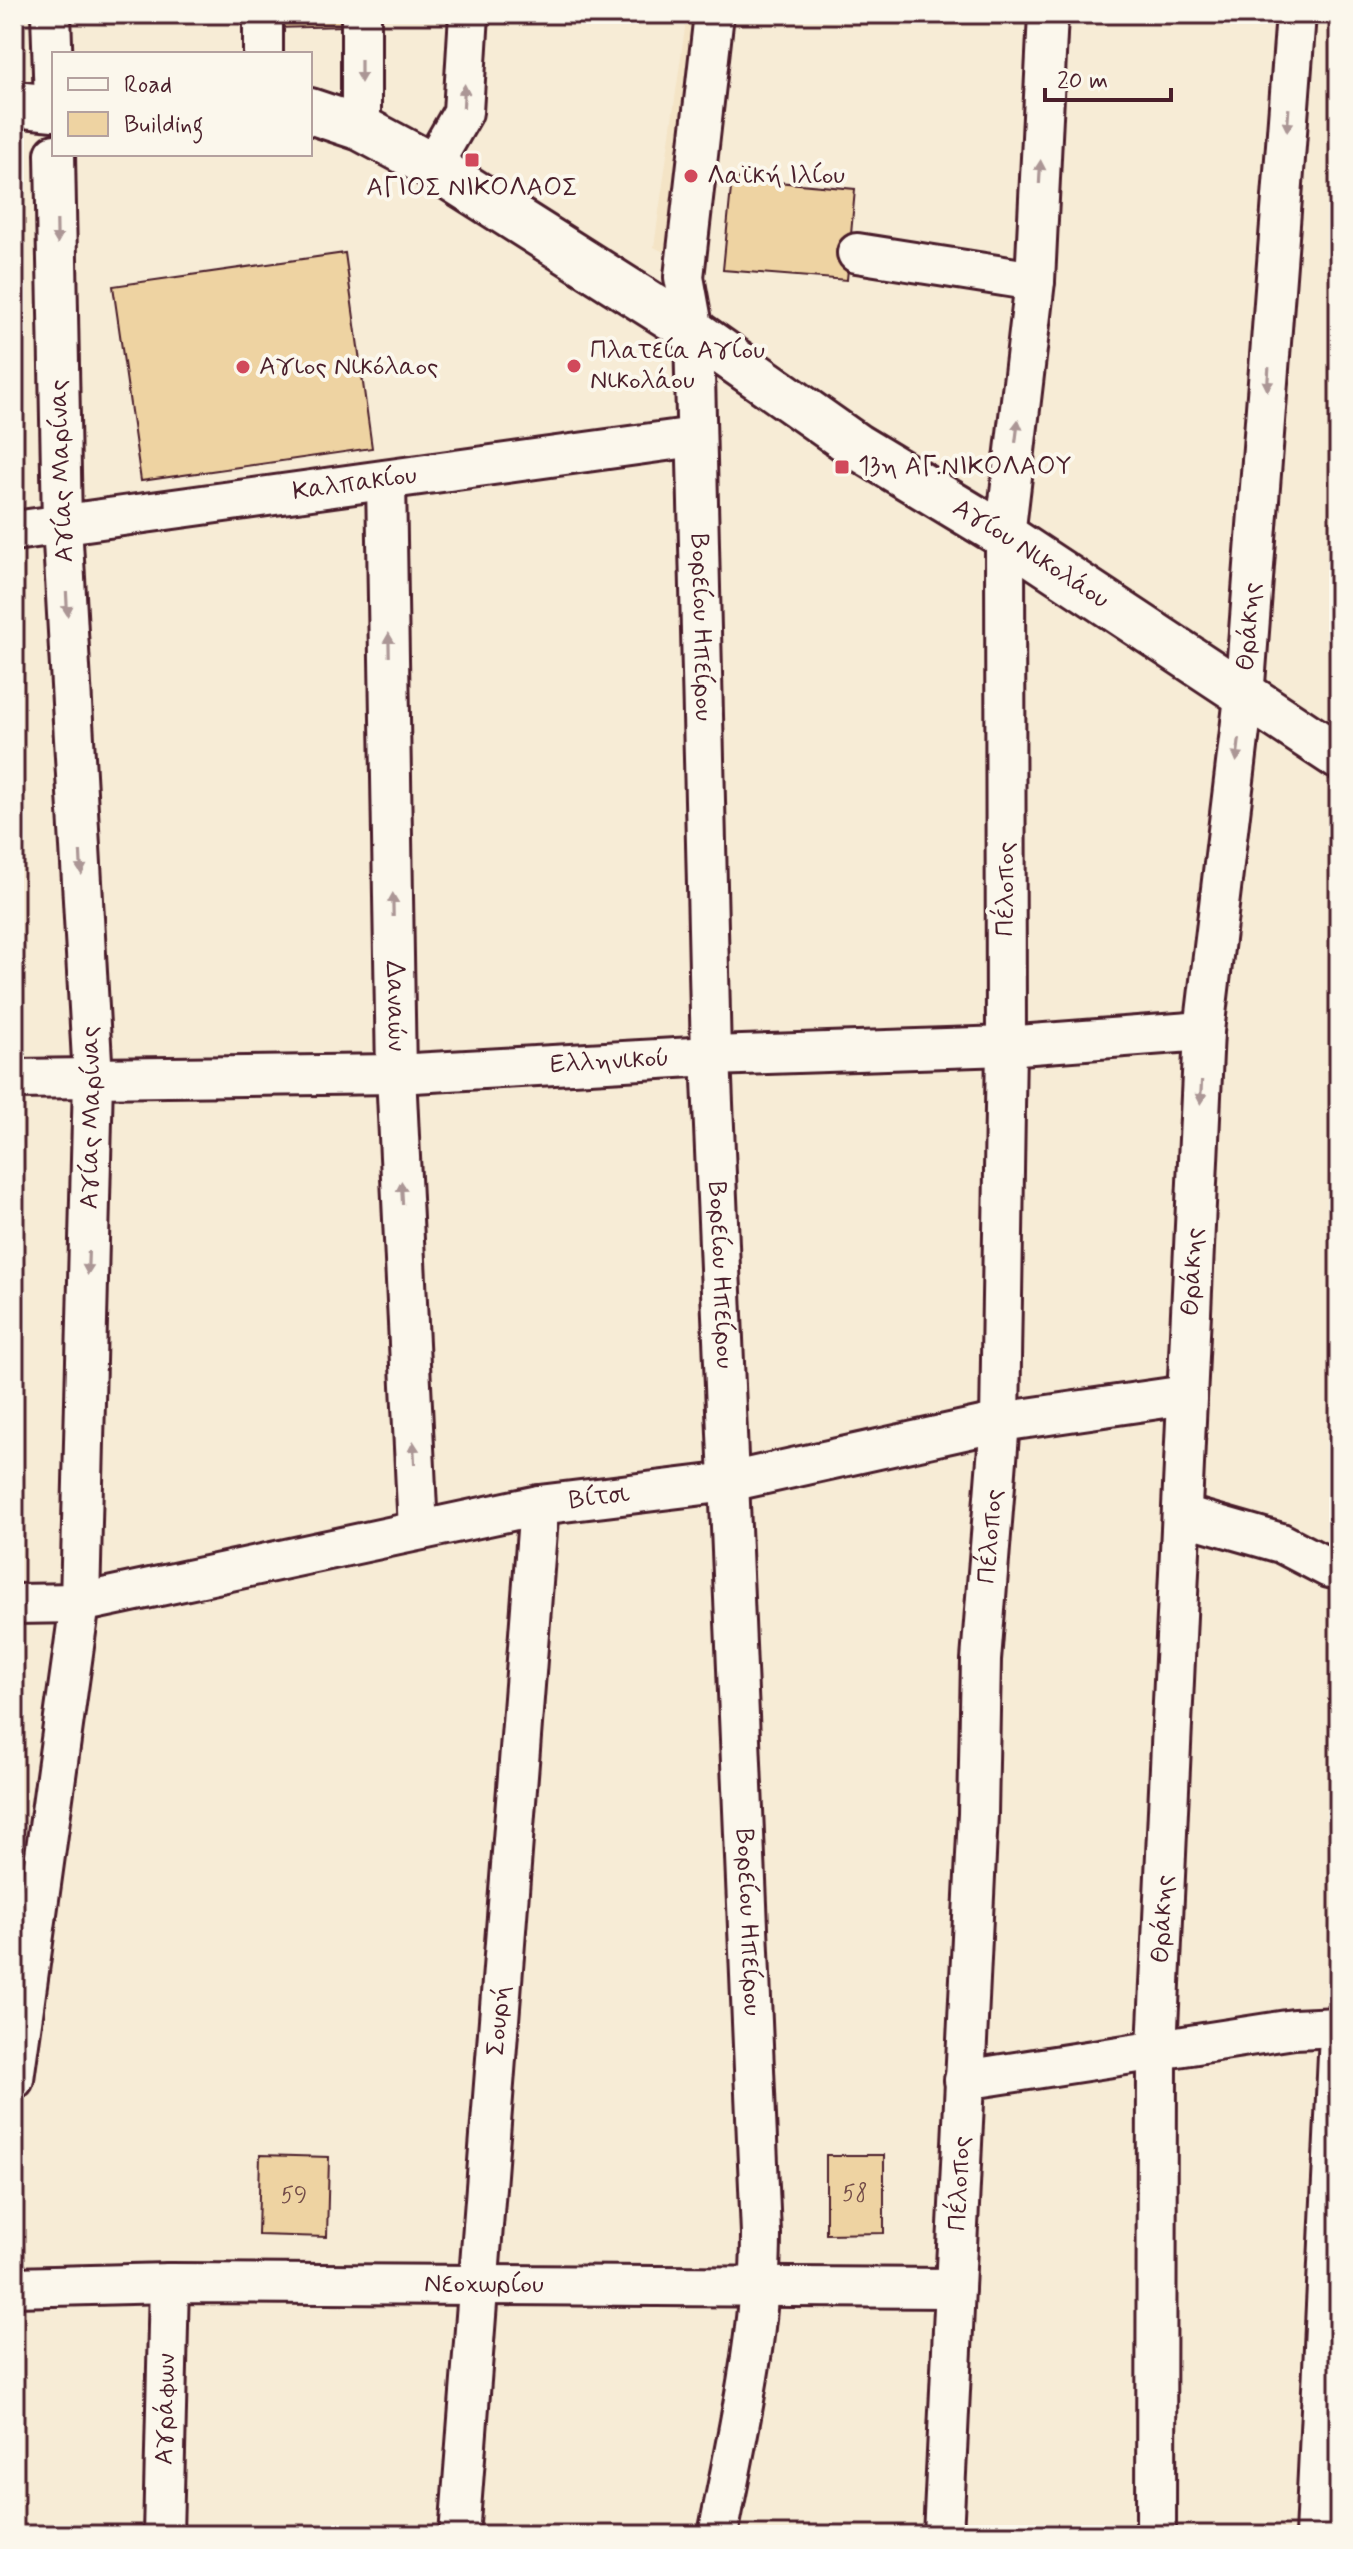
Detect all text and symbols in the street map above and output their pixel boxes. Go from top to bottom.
legend [52,52,312,156]
scale bar [1045,52,1171,102]
one-way arrow [355,59,367,84]
text: 20 m [1057,66,1108,97]
text: Road [124,70,172,101]
one-way arrow [458,83,471,108]
one-way arrow [1281,108,1294,133]
text: Building [124,110,204,144]
marker: ΑΓΙΟΣ ΝΙΚΟΛΑΟΣ [463,151,481,169]
place label: Λαϊκή Ιλίου [707,159,845,193]
one-way arrow [1034,159,1047,184]
marker: Λαϊκή Ιλίου [682,167,700,185]
place label: ΑΓΙΟΣ ΝΙΚΟΛΑΟΣ [366,171,578,205]
one-way arrow [50,220,63,245]
place label: Πλατεία Αγίου Νικολάου [590,334,765,398]
place label: Αγιος Νικόλαος [259,350,438,384]
marker: Πλατεία Αγίου Νικολάου [565,357,583,375]
marker: Αγιος Νικόλαος [234,358,252,376]
one-way arrow [1261,367,1274,392]
street label: Αγίας Μαρίνας [42,379,82,563]
one-way arrow [1011,418,1024,443]
place label: 13η ΑΓ.ΝΙΚΟΛΑΟΥ [858,450,1072,484]
marker: 13η ΑΓ.ΝΙΚΟΛΑΟΥ [833,458,851,476]
street label: Καλπακίου [291,459,419,509]
street label: Αγίου Νικολάου [946,491,1116,617]
street label: Βορείου Ηπείρου [682,533,720,721]
street label: Θράκης [1229,581,1270,672]
one-way arrow [61,592,74,617]
one-way arrow [383,632,395,657]
one-way arrow [1231,738,1244,763]
street label: Πέλοπος [989,842,1023,936]
one-way arrow [75,851,88,876]
one-way arrow [387,892,400,917]
street label: Δαναών [377,960,413,1052]
street label: Αγίας Μαρίνας [73,1025,110,1210]
street label: Ελληνικού [549,1041,670,1082]
one-way arrow [1194,1079,1207,1105]
one-way arrow [395,1180,408,1205]
street label: Βορείου Ηπείρου [699,1181,741,1369]
street label: Θράκης [1174,1227,1212,1317]
one-way arrow [82,1251,94,1276]
one-way arrow [408,1440,421,1465]
street label: Βίτσι [567,1477,632,1518]
street label: Πέλοπος [970,1488,1012,1585]
street label: Βορείου Ηπείρου [727,1828,769,2017]
street label: Θράκης [1144,1874,1182,1964]
street label: Σουρή [479,1984,519,2057]
street label: Πέλοπος [941,2135,979,2232]
house number: 58 [842,2180,868,2208]
house number: 59 [281,2182,307,2210]
street label: Νεοχωρίου [424,2268,544,2302]
street label: Αγράφων [148,2353,184,2465]

